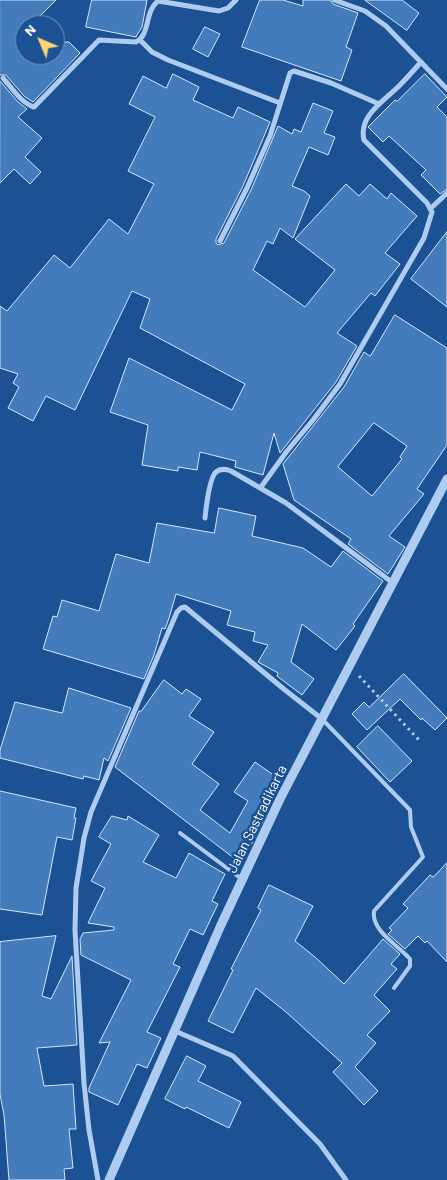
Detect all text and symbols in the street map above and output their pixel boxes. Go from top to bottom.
north arrow [15,15,65,65]
text: N [20,20,39,39]
street label: Jalan Sastradikarta [224,762,290,876]

